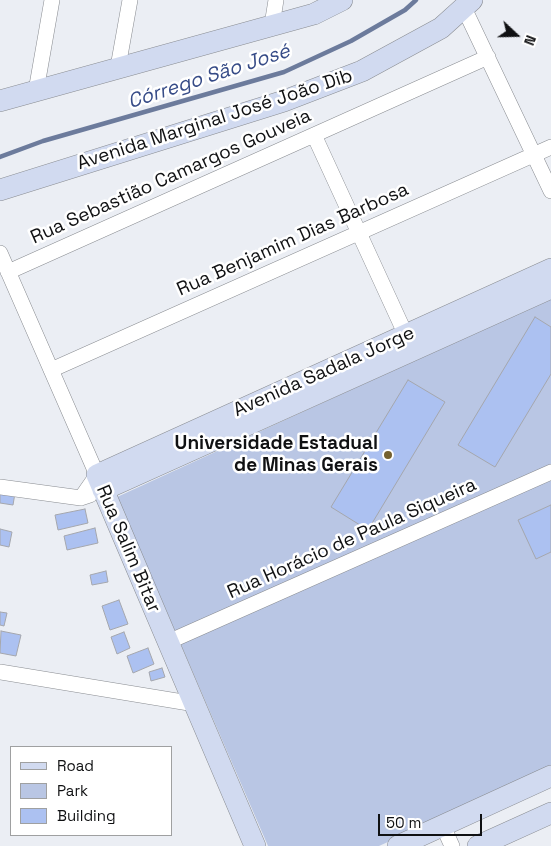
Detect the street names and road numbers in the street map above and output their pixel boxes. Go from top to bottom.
street label: Avenida Marginal José João Dib [74,65,356,175]
street label: Rua Sebastião Camargos Gouveia [27,105,315,249]
street label: Rua Benjamim Dias Barbosa [174,178,412,302]
street label: Avenida Sadala Jorge [230,322,418,422]
street label: Rua Horácio de Paula Siqueira [224,474,480,604]
street label: Rua Salim Bitar [91,482,165,616]

